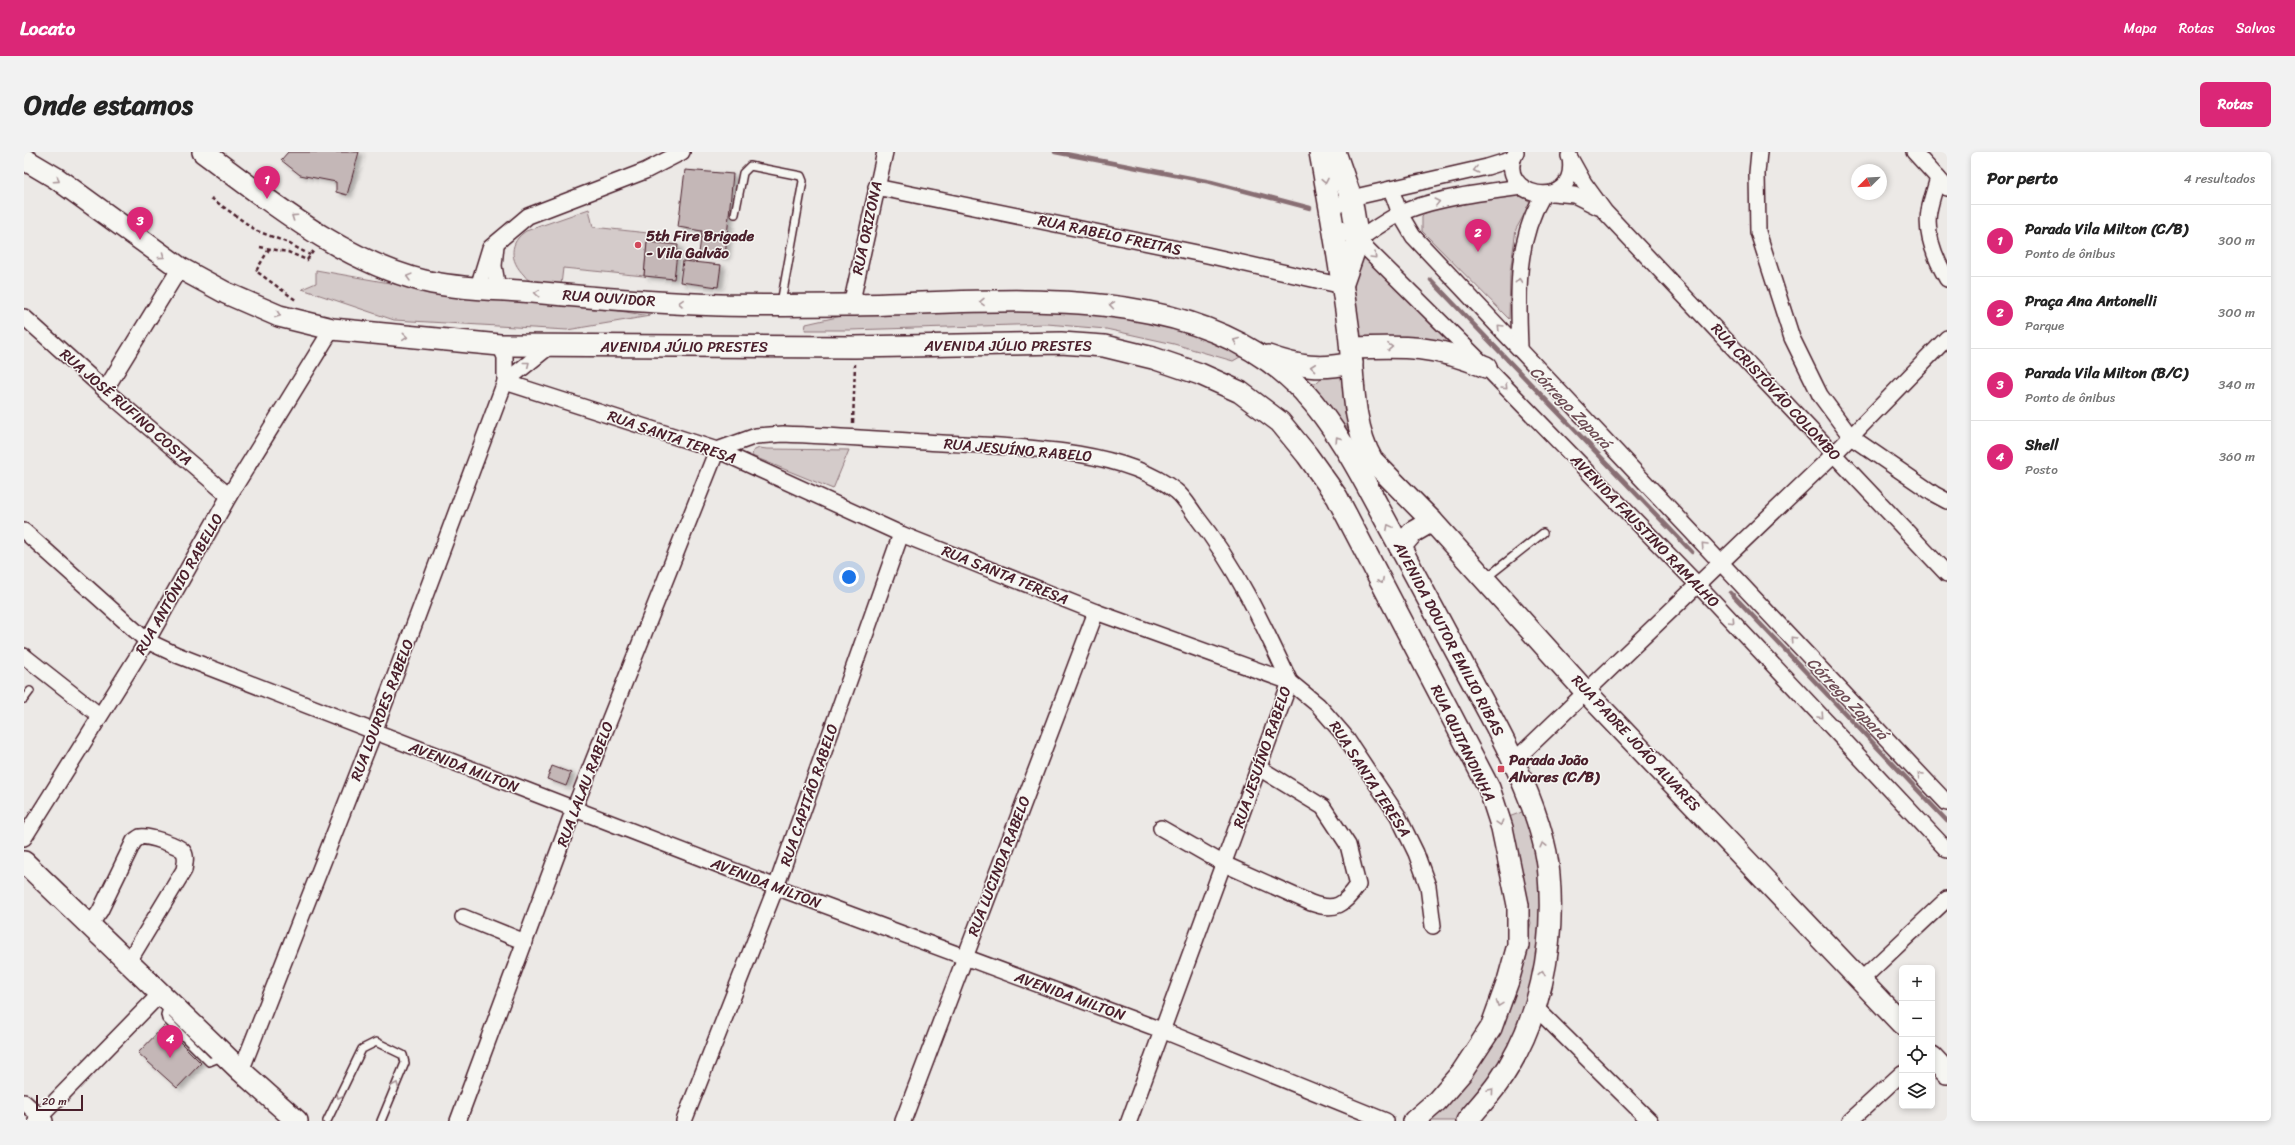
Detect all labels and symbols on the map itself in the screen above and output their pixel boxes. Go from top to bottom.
north arrow [1851,164,1887,200]
one-way arrow [1473,165,1480,174]
pin: 1 [254,166,280,199]
one-way arrow [53,175,60,182]
one-way arrow [1321,178,1329,184]
street label: RUA ORIZONA [844,179,890,277]
one-way arrow [1434,199,1440,207]
pin: 3 [127,207,153,240]
street label: RUA RABELO FREITAS [1036,207,1185,263]
one-way arrow [291,215,298,222]
pin: 2 [1465,219,1491,252]
place label: 5th Fire Brigade - Vila Galvão [646,223,754,266]
marker: 5th Fire Brigade - Vila Galvão [633,240,643,250]
one-way arrow [158,251,165,258]
one-way arrow [1369,251,1377,259]
one-way arrow [405,273,412,282]
one-way arrow [1514,277,1523,284]
street label: RUA OUVIDOR [562,282,656,314]
one-way arrow [534,288,540,297]
one-way arrow [678,298,684,307]
one-way arrow [979,298,985,307]
one-way arrow [1109,301,1115,310]
one-way arrow [274,310,281,318]
street label: RUA CRISTÓVÃO COLOMBO [1705,317,1848,467]
one-way arrow [1497,324,1505,332]
one-way arrow [402,333,408,342]
street label: AVENIDA JÚLIO PRESTES [923,333,1092,359]
street label: AVENIDA JÚLIO PRESTES [599,334,768,360]
one-way arrow [1233,338,1240,346]
street label: RUA JOSÉ RUFINO COSTA [54,342,198,472]
one-way arrow [1387,343,1393,351]
water label: Córrego Zapará [1523,359,1621,458]
one-way arrow [523,362,530,369]
one-way arrow [1310,363,1316,372]
one-way arrow [1501,382,1508,390]
street label: RUA SANTA TERESA [604,403,740,471]
street label: RUA JESUÍNO RABELO [943,431,1093,469]
one-way arrow [1336,437,1343,444]
street label: AVENIDA FAUSTINO RAMALHO [1563,447,1726,614]
street label: RUA ANTÔNIO RABELLO [128,508,230,660]
one-way arrow [1386,524,1394,531]
street label: AVENIDA DOUTOR EMILIO RIBAS [1386,536,1512,742]
street label: RUA SANTA TERESA [938,538,1072,612]
one-way arrow [1702,542,1709,549]
your location [839,567,859,587]
one-way arrow [1376,577,1383,584]
one-way arrow [1728,616,1735,624]
street label: RUA LOURDES RABELO [343,635,421,785]
one-way arrow [1790,636,1798,644]
water label: Córrego Zapará [1800,650,1898,749]
street label: RUA PADRE JOÃO ALVARES [1565,668,1707,818]
street label: RUA QUITANDINHA [1423,680,1503,806]
street label: RUA JESUÍNO RABELO [1226,682,1299,832]
one-way arrow [1816,711,1824,719]
street label: RUA SANTA TERESA [1322,715,1418,843]
street label: RUA LALAU RABELO [549,717,621,851]
street label: RUA CAPITÃO RABELO [772,720,846,870]
street label: AVENIDA MILTON [404,734,524,800]
place label: Parada João Alvares (C/B) [1508,747,1601,790]
marker: Parada João Alvares (C/B) [1496,764,1506,774]
one-way arrow [1917,772,1925,780]
street label: RUA LUCINDA RABELO [960,792,1038,940]
one-way arrow [1495,819,1504,826]
one-way arrow [1539,841,1547,848]
street label: AVENIDA MILTON [706,850,826,916]
street label: AVENIDA MILTON [1010,964,1130,1028]
one-way arrow [1538,970,1546,976]
one-way arrow [1496,1000,1504,1007]
pin: 4 [157,1025,183,1058]
one-way arrow [391,1082,399,1089]
one-way arrow [1487,1088,1494,1096]
one-way arrow [336,1092,344,1099]
scale bar [36,1093,83,1112]

